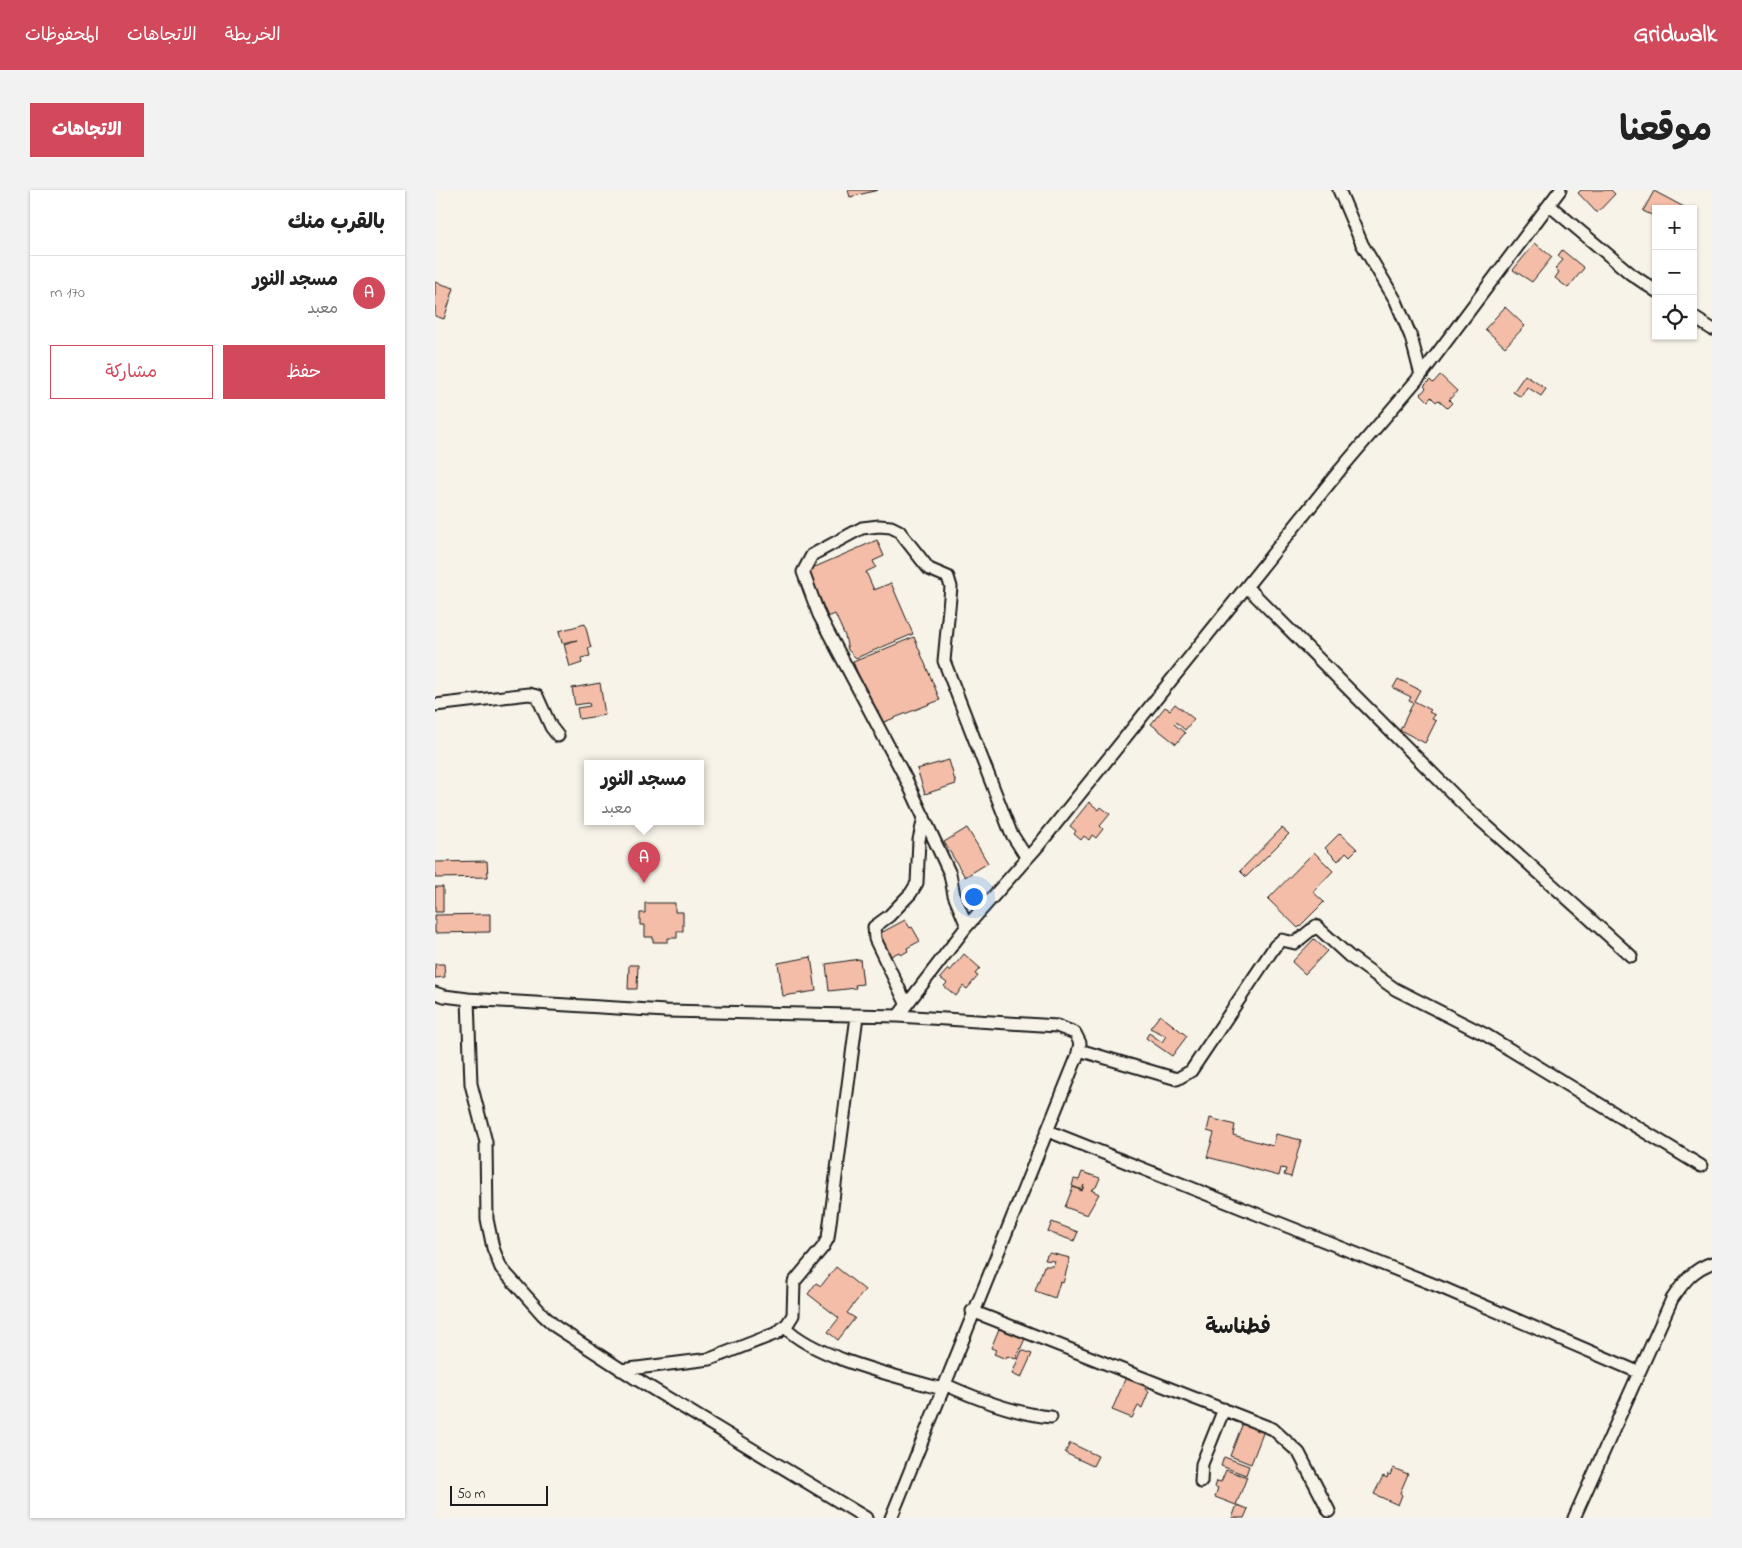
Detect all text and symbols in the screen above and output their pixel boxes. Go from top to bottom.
text: Gridwalk [1633,18,1717,53]
text: المحفوظات [25,23,99,49]
text: الاتجاهات [127,23,197,49]
text: الخريطة [225,23,281,49]
button: الاتجاهات [30,103,144,157]
text: موقعنا [1619,106,1712,157]
map controls [1652,205,1697,340]
button: + [1652,205,1697,250]
text: بالقرب منك [288,208,385,238]
button: − [1652,250,1697,295]
text: مسجد النور [253,267,338,294]
text: 170 m [50,281,85,305]
text: A [364,281,374,305]
button: locate [1652,295,1697,340]
text: معبد [307,297,338,321]
button: مشاركة [50,345,213,399]
button: حفظ [223,345,385,399]
popup [584,760,704,825]
text: مسجد النور [601,767,687,794]
text: معبد [601,797,632,821]
pin: A [628,842,660,883]
your location [961,884,987,910]
district label: فطناسة [1205,1313,1271,1343]
scale bar [450,1483,547,1506]
text: 50 m [457,1484,485,1505]

